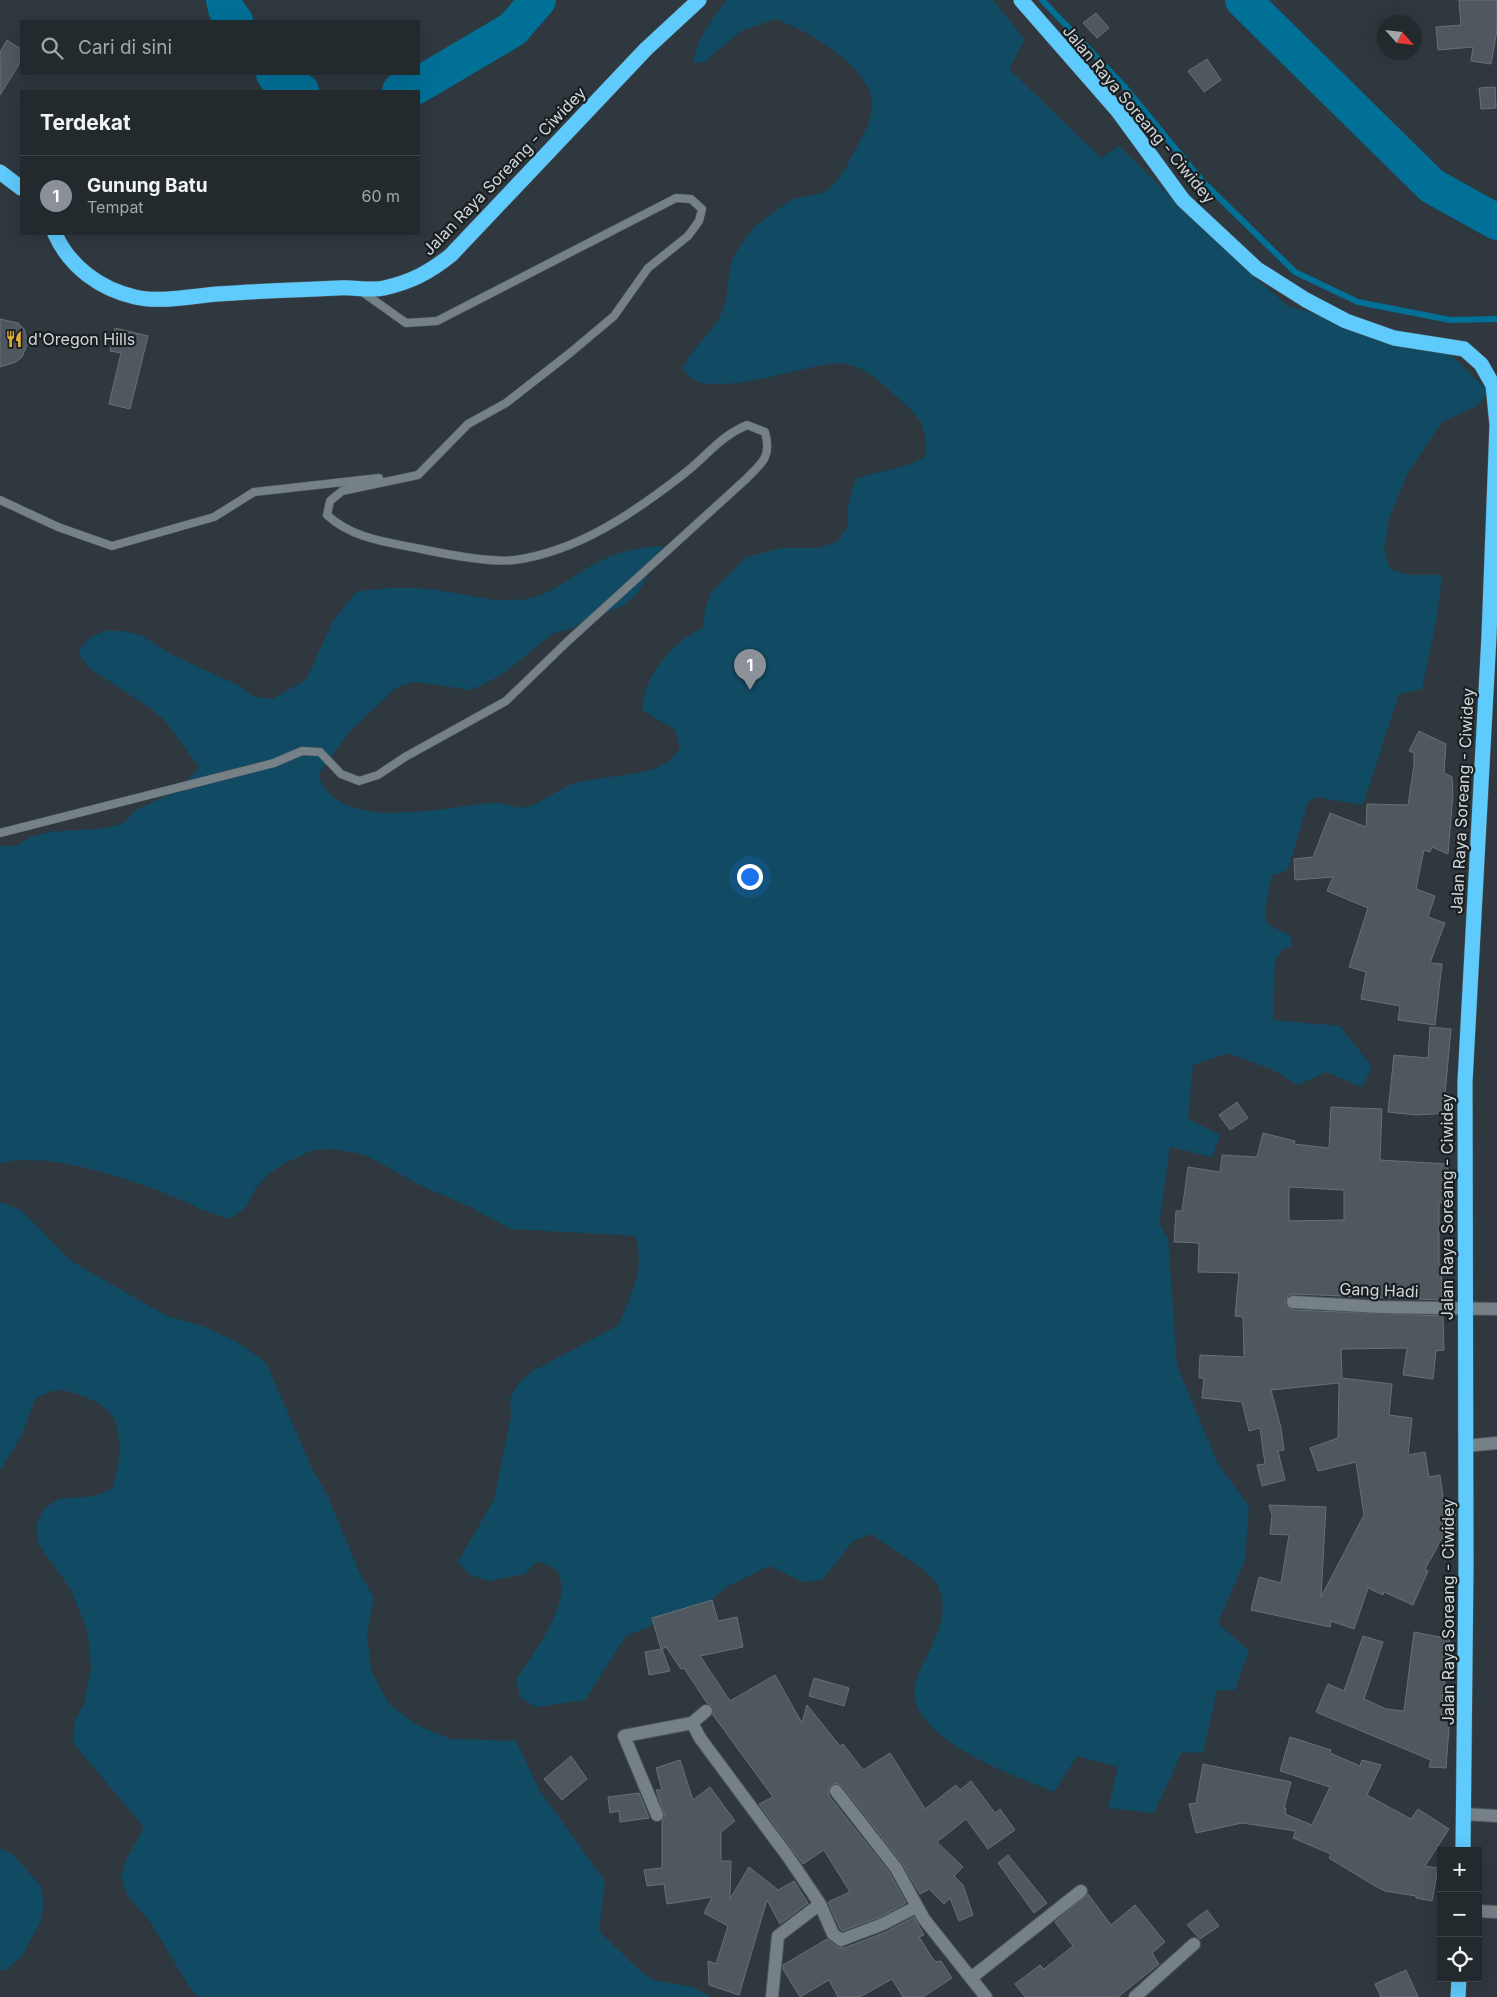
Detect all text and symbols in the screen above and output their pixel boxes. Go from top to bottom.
north arrow [1377,15,1422,60]
search box [20,20,420,75]
street label: Jalan Raya Soreang - Ciwidey [1059,21,1219,207]
icon: search [38,34,66,62]
text: Cari di sini [78,36,172,59]
street label: Jalan Raya Soreang - Ciwidey [418,83,590,259]
text: Terdekat [40,110,131,135]
text: Gunung Batu [87,174,207,197]
text: 1 [53,186,59,206]
text: 60 m [361,186,400,206]
text: Tempat [87,197,144,217]
restaurant icon: d'Oregon Hills [4,329,24,349]
place label: d'Oregon Hills [28,329,135,349]
pin: 1 [734,649,766,690]
street label: Jalan Raya Soreang - Ciwidey [1446,687,1478,915]
your location [737,864,763,890]
street label: Jalan Raya Soreang - Ciwidey [1437,1094,1457,1320]
street label: Gang Hadi [1339,1279,1419,1301]
street label: Jalan Raya Soreang - Ciwidey [1438,1499,1458,1725]
map controls [1437,1847,1482,1982]
button: + [1437,1847,1482,1892]
button: − [1437,1892,1482,1937]
button: locate [1437,1937,1482,1982]

